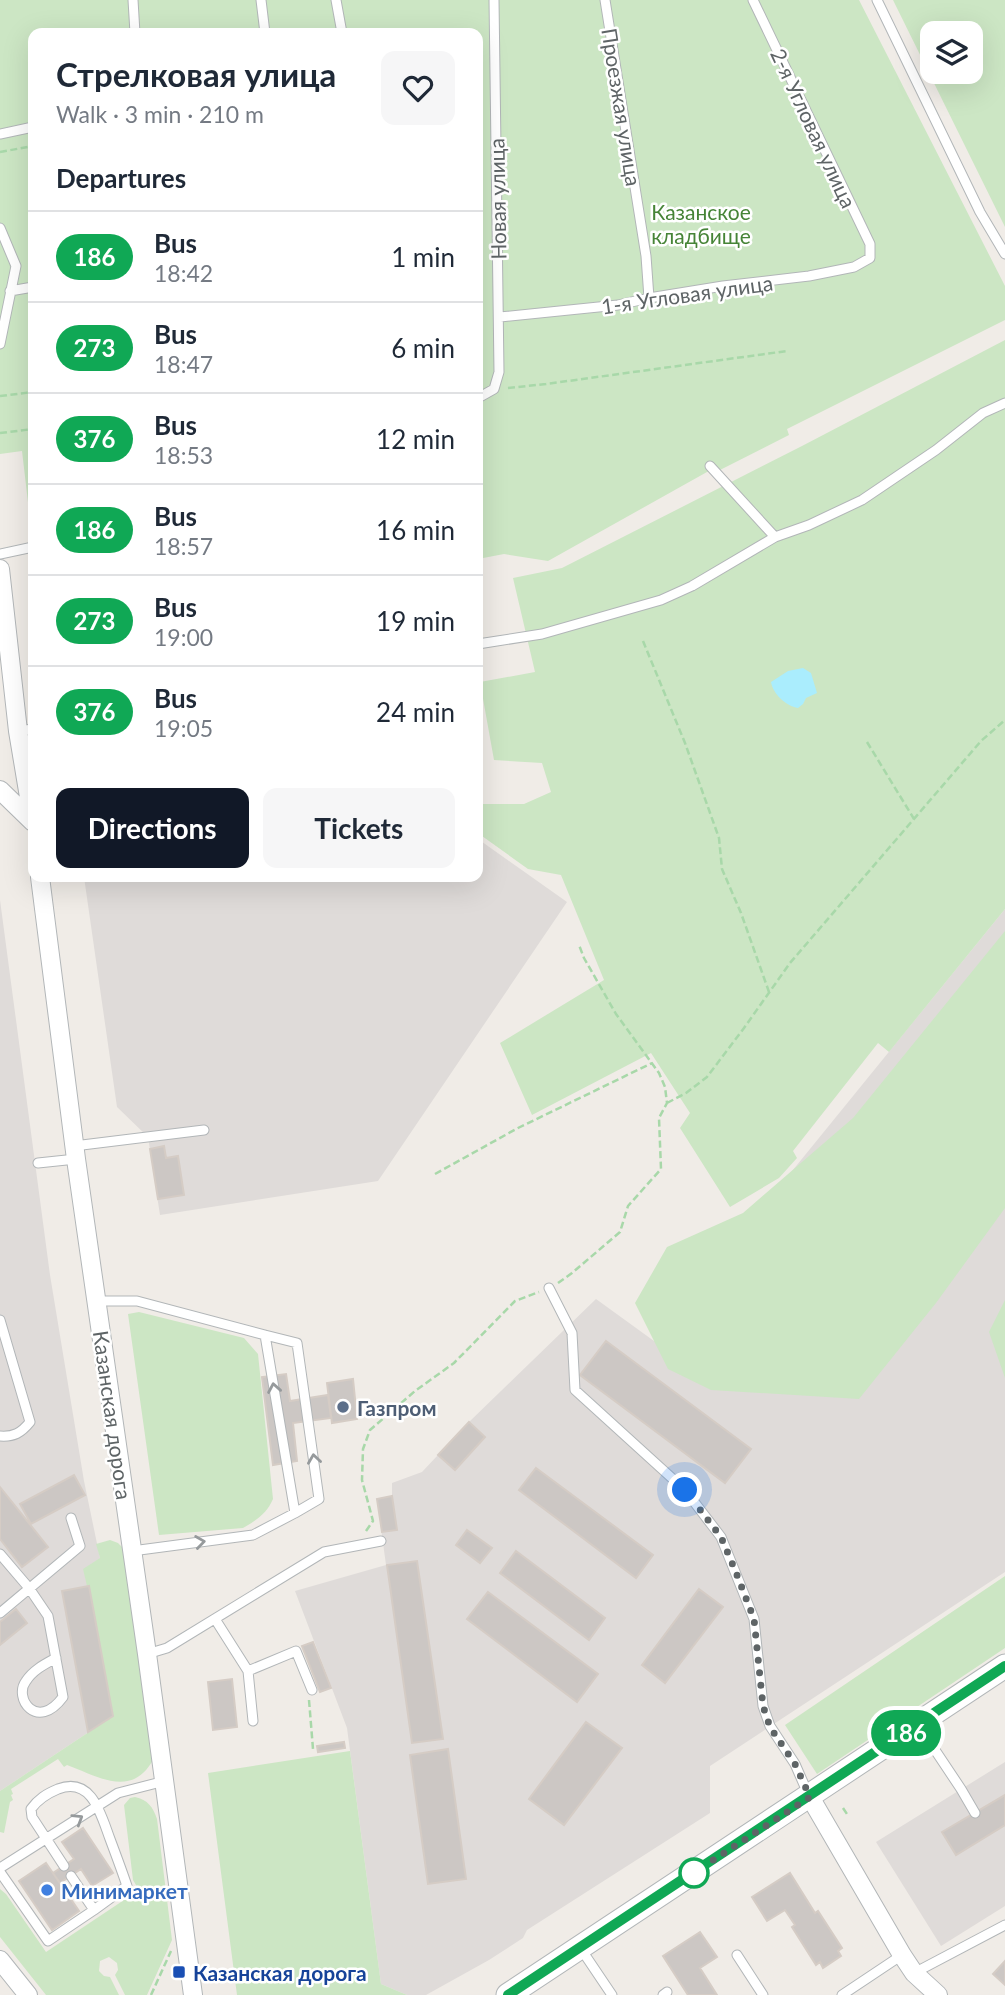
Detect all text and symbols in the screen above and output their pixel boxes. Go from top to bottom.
map controls [920,21,983,84]
button: layers [920,21,983,84]
street label: Проезжая улица [597,26,647,188]
street label: 2-я Угловая улица [766,44,862,212]
button: heart [381,51,455,125]
text: Стрелковая улица [56,54,336,94]
text: Walk · 3 min · 210 m [56,100,264,128]
street label: Новая улица [483,138,511,260]
text: Departures [56,162,186,194]
park label: Казанское кладбище [651,199,751,248]
text: Bus [154,227,197,259]
text: 1 min [391,241,455,273]
text: 186 [74,242,115,271]
text: 18:42 [154,259,213,287]
street label: 1-я Угловая улица [600,270,774,318]
text: Bus [154,318,197,350]
text: 6 min [391,332,455,364]
text: 273 [74,333,115,362]
text: 18:47 [154,350,213,378]
text: Bus [154,409,197,441]
text: 12 min [376,423,455,455]
text: 376 [74,424,115,453]
text: 18:53 [154,441,213,469]
text: Bus [154,500,197,532]
text: 16 min [376,514,455,546]
text: 186 [74,515,115,544]
text: 18:57 [154,532,213,560]
text: Bus [154,591,197,623]
text: 19 min [376,605,455,637]
text: 273 [74,606,115,635]
text: 19:00 [154,623,213,651]
text: Bus [154,682,197,714]
text: 24 min [376,696,455,728]
text: 376 [74,697,115,726]
text: 19:05 [154,714,213,742]
button: Directions [56,788,249,868]
button: Tickets [263,788,455,868]
street label: Казанская дорога [89,1329,137,1501]
one-way arrow [267,1382,282,1394]
place label: Газпром [357,1395,436,1420]
marker: Газпром [335,1399,351,1415]
one-way arrow [306,1453,321,1465]
your location [667,1472,702,1507]
one-way arrow [194,1535,206,1550]
line badge: 186 [866,1710,946,1756]
text: 186 [885,1718,927,1747]
one-way arrow [71,1814,84,1827]
unlabelled marker [679,1858,709,1888]
place label: Минимаркет [61,1878,188,1903]
marker: Минимаркет [39,1882,55,1898]
place label: Казанская дорога [193,1960,367,1985]
marker: Казанская дорога [171,1964,187,1980]

